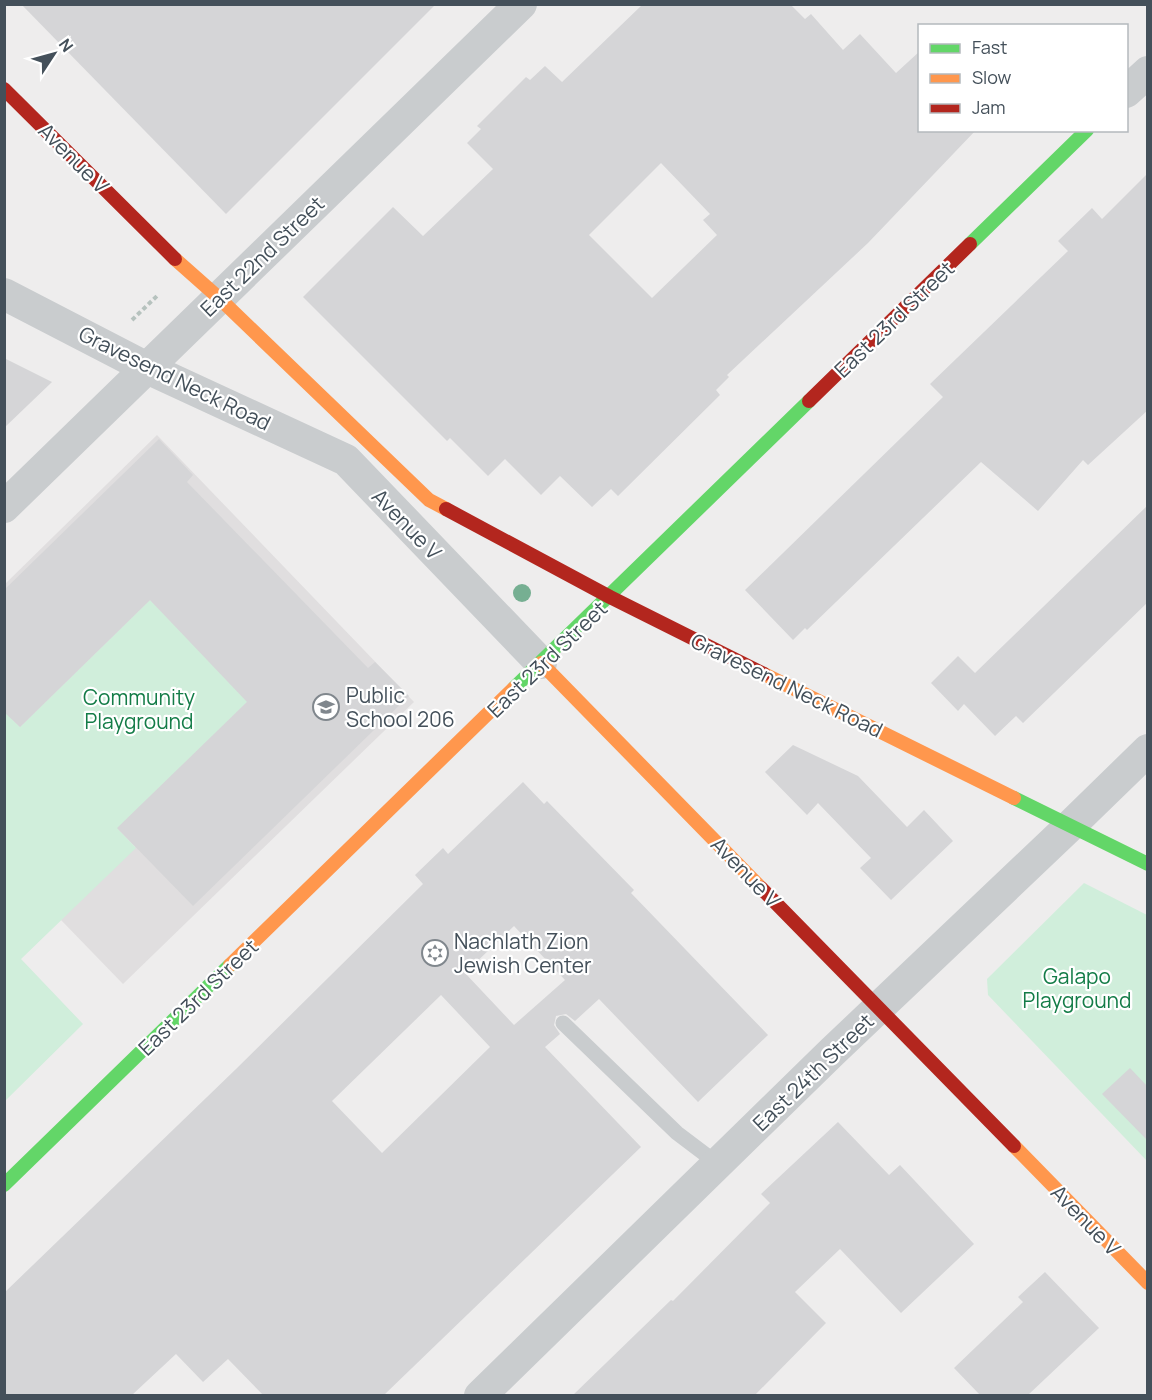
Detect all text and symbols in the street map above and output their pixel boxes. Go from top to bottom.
north arrow [24,24,84,84]
legend [918,24,1128,132]
text: N [54,34,78,56]
text: Fast [972,35,1007,59]
text: Slow [972,65,1012,89]
text: Jam [972,95,1006,119]
street label: Avenue V [33,117,116,200]
street label: East 22nd Street [194,190,330,322]
street label: East 23rd Street [828,255,960,383]
street label: Gravesend Neck Road [74,319,276,437]
street label: Avenue V [366,482,448,566]
street label: East 23rd Street [481,595,613,723]
street label: Gravesend Neck Road [686,626,888,744]
place label: Public School 206 [346,681,455,733]
park label: Community Playground [83,683,195,735]
school or university icon: Public School 206 [311,692,341,722]
street label: Avenue V [705,830,787,914]
place label: Nachlath Zion Jewish Center [454,927,592,979]
street label: East 23rd Street [132,933,264,1061]
synagogue icon: Nachlath Zion Jewish Center [420,938,450,968]
park label: Galapo Playground [1023,962,1131,1014]
street label: East 24th Street [746,1007,880,1137]
street label: Avenue V [1045,1178,1127,1262]

